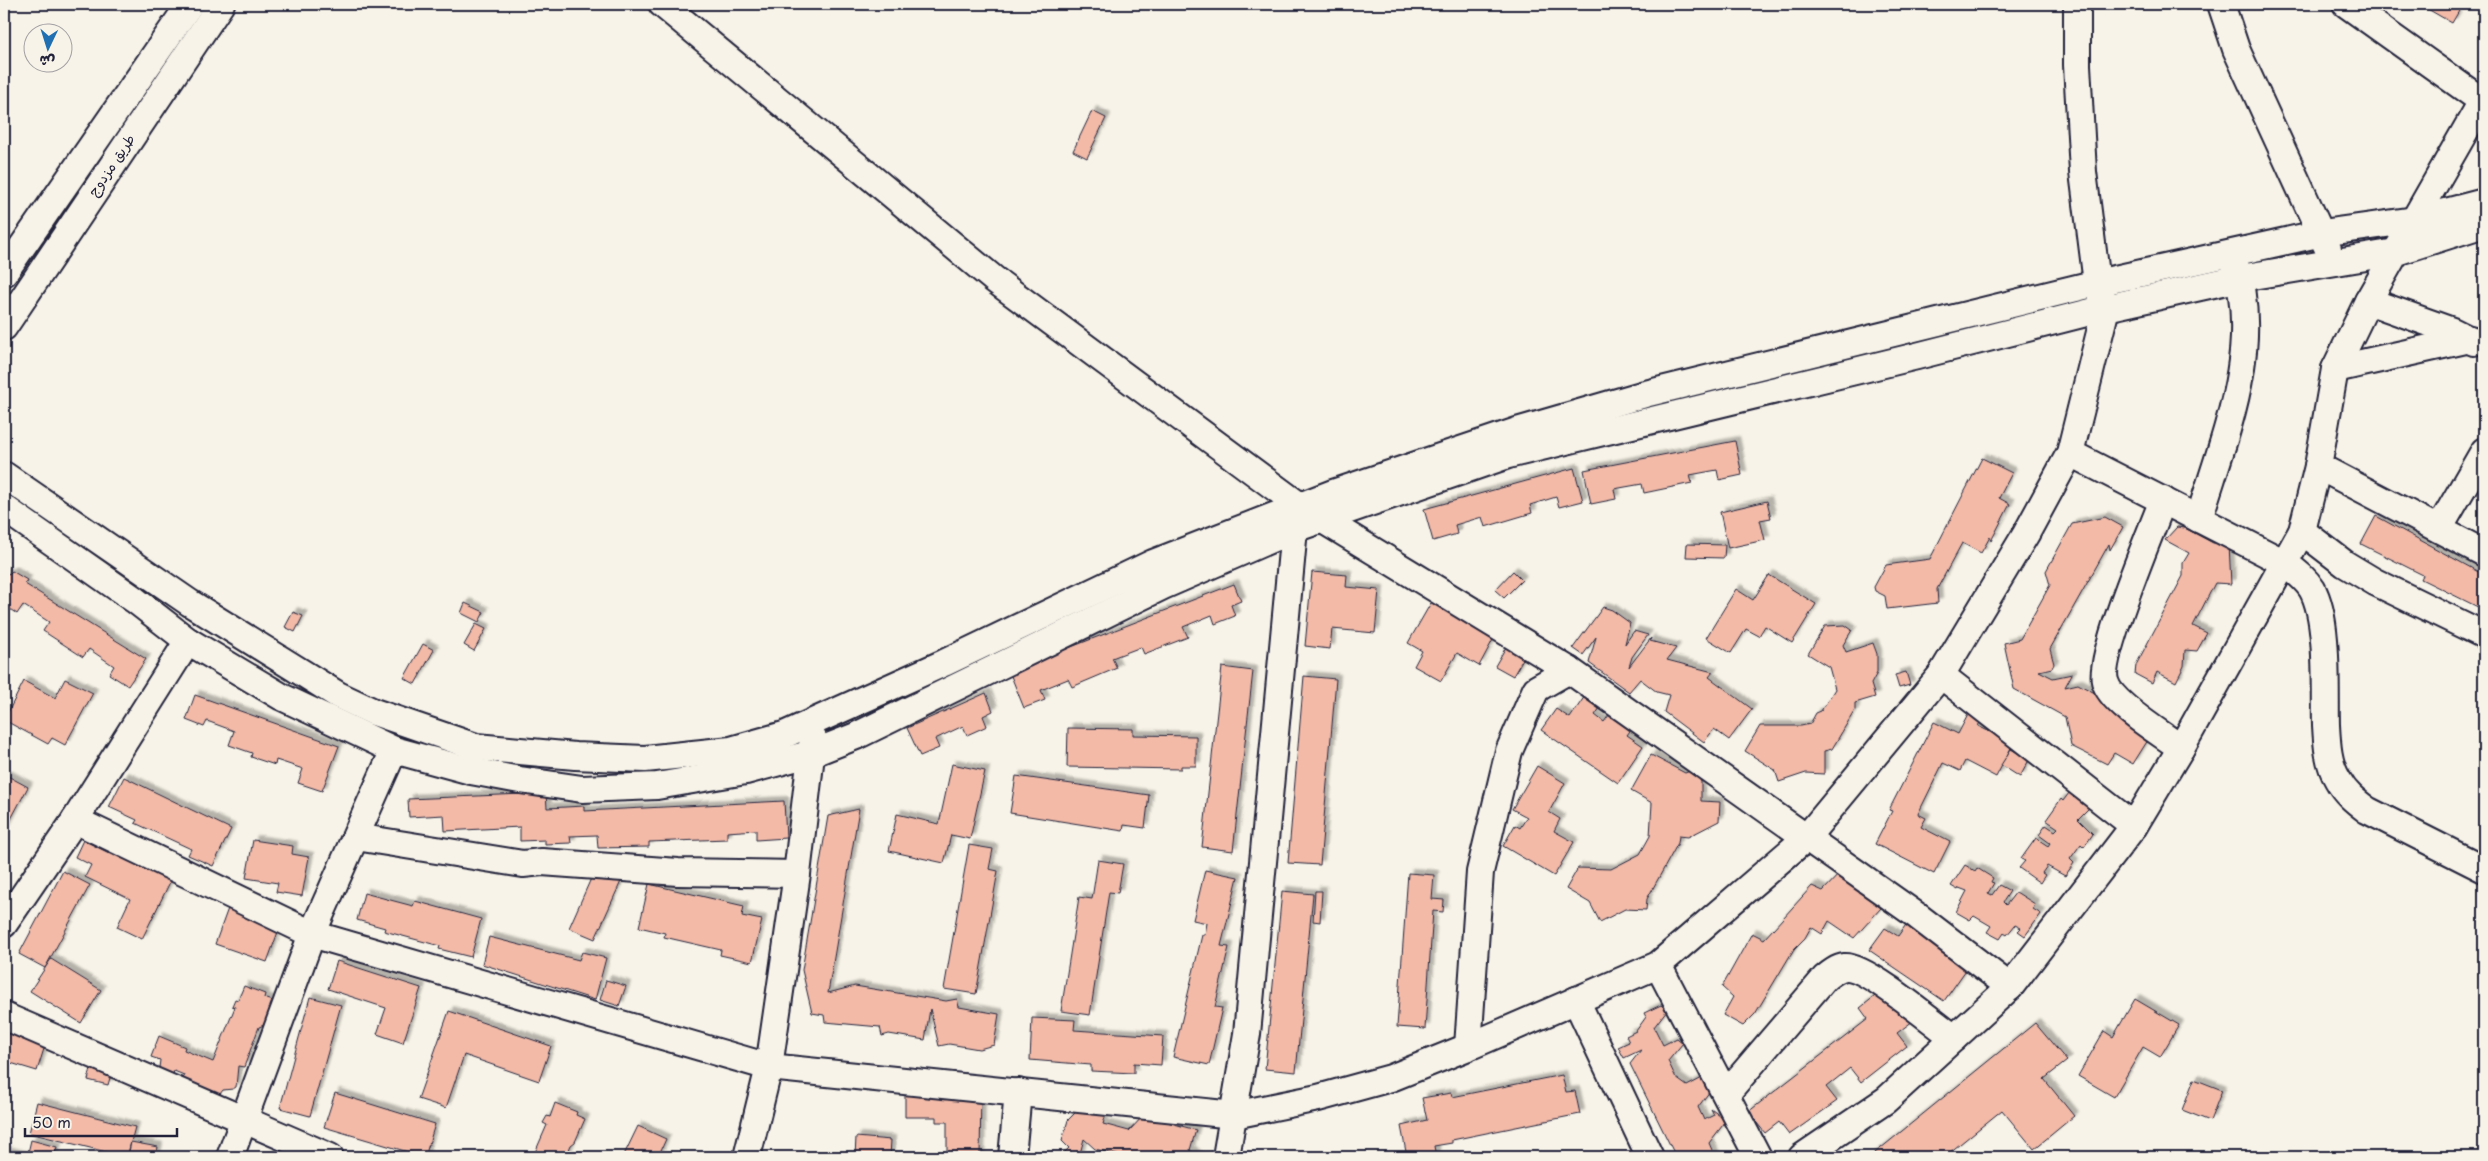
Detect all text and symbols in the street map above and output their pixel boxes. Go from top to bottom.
north arrow [22,22,72,72]
text: ش [39,50,55,72]
street label: طريق مزدوج [82,130,140,200]
scale bar [25,1106,178,1138]
text: 50 m [32,1110,71,1133]

